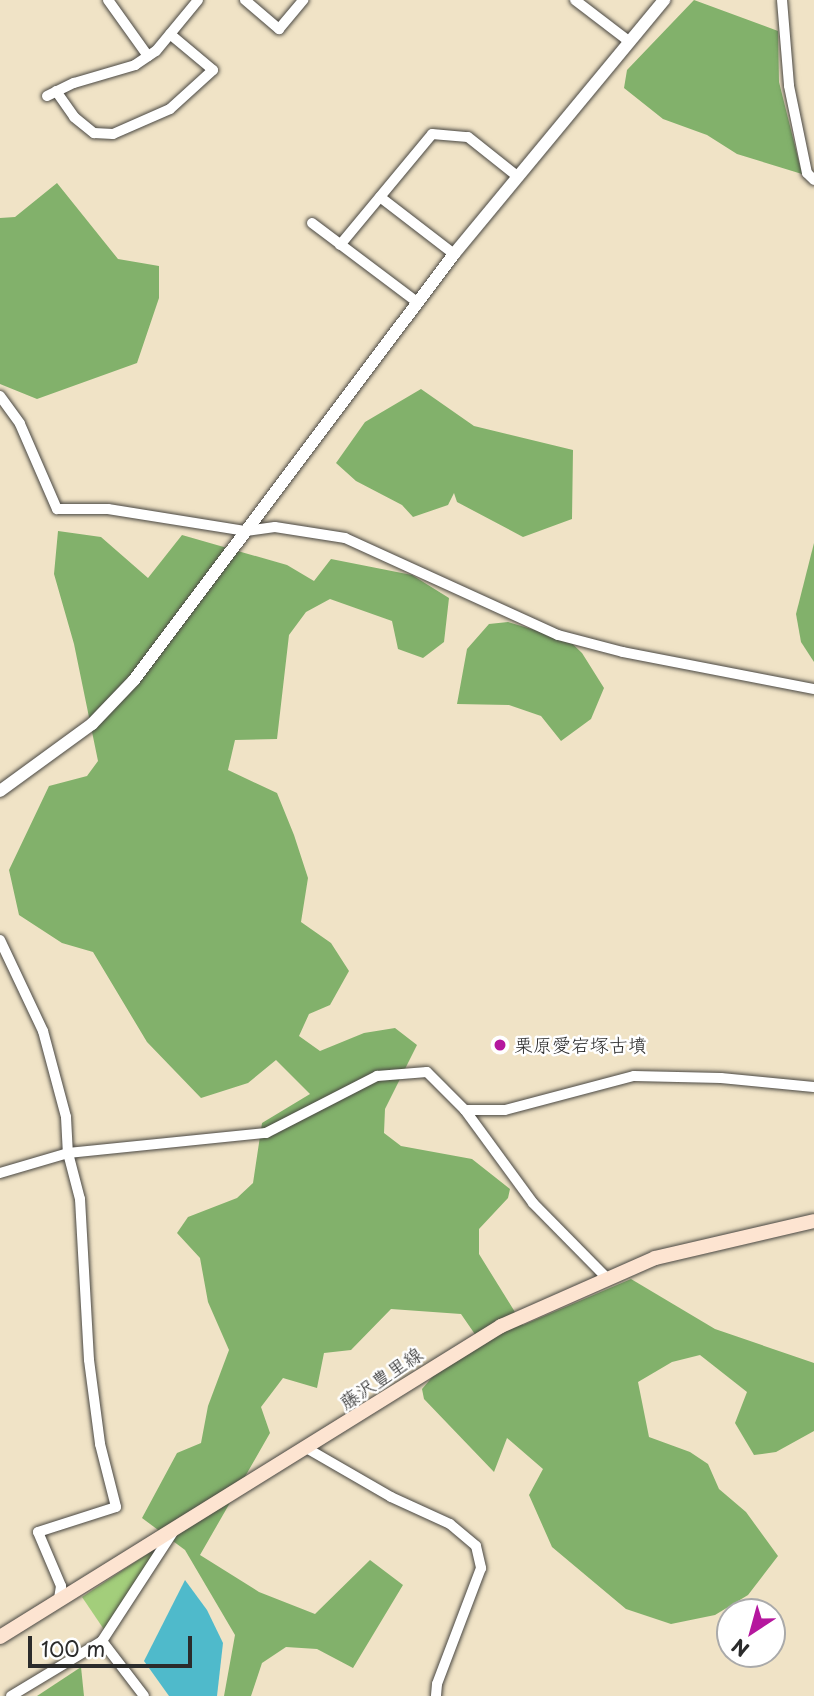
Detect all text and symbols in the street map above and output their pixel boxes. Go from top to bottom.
place label: 栗原愛宕塚古墳 [514,1034,647,1056]
marker: 栗原愛宕塚古墳 [492,1037,508,1053]
street label: 藤沢豊里線 [335,1342,427,1414]
north arrow [716,1598,786,1668]
scale bar [32,1622,196,1666]
text: 100 m [41,1632,105,1664]
text: N [726,1633,754,1664]

